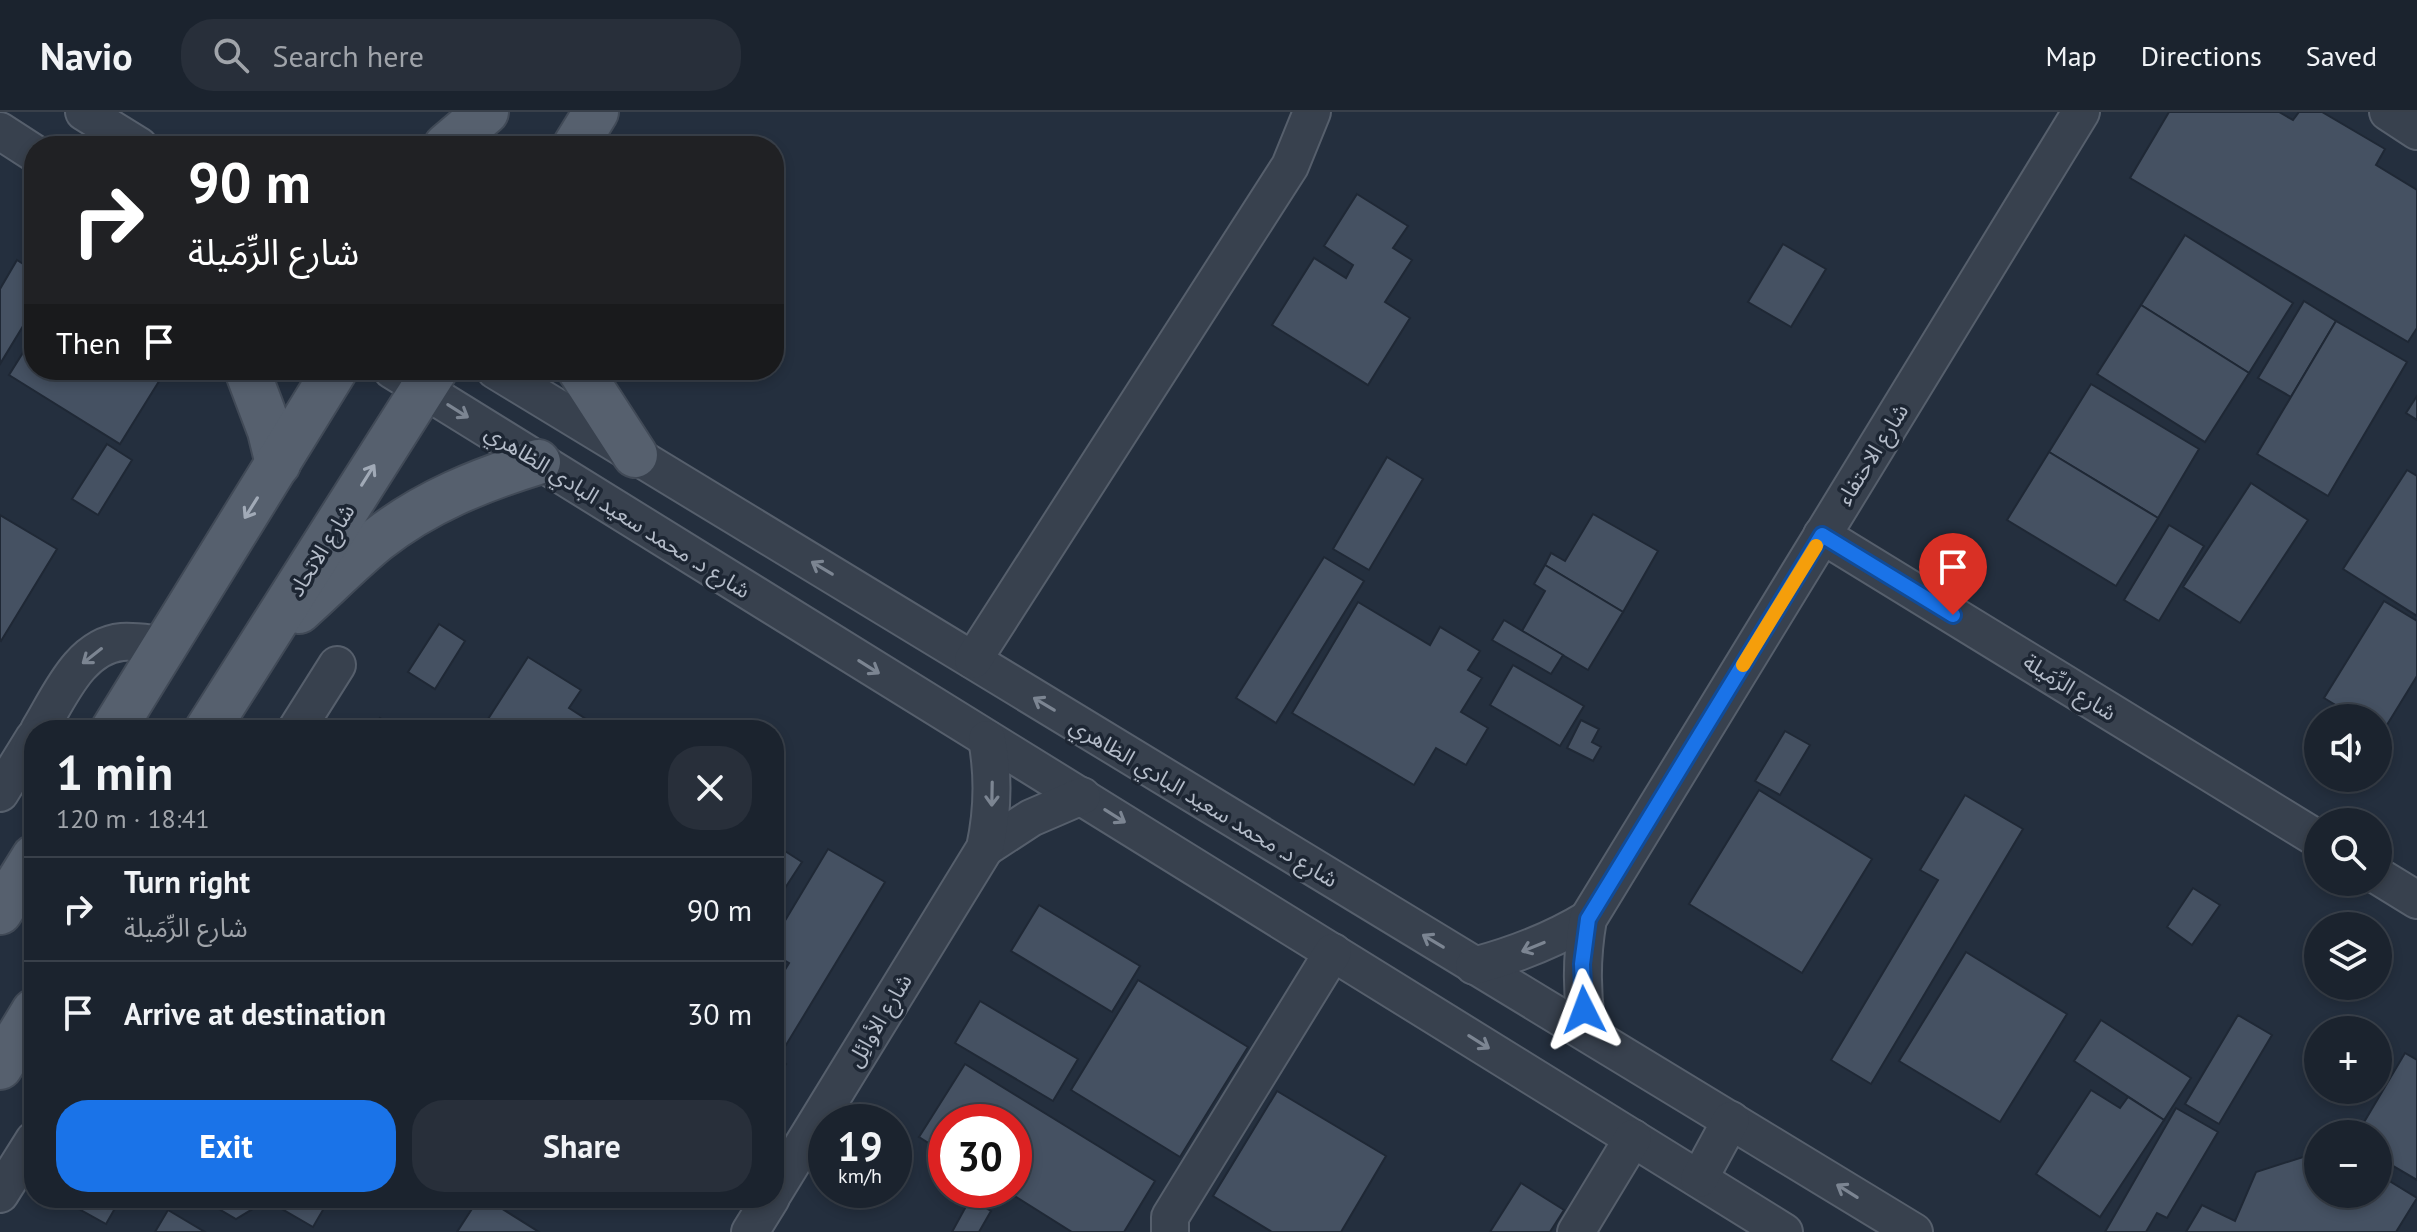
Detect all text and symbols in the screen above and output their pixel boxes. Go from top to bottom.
search box [181,19,741,91]
text: Navio [40,31,133,80]
icon: search [209,33,253,77]
text: Search here [273,36,424,75]
text: Map [2046,37,2097,74]
text: Directions [2141,37,2262,74]
text: Saved [2306,37,2377,74]
text: 90 m [188,146,311,218]
icon: right [56,168,160,272]
text: شارع الرِّمَيلة [188,228,359,275]
icon: arrive [137,320,181,364]
text: Then [56,323,121,362]
street label: شارع الاحتفاء [1830,398,1917,511]
one-way arrow [446,404,469,420]
street label: شارع د. محمد سعيد البادي الظاهري [479,418,756,607]
one-way arrow [361,464,377,487]
one-way arrow [242,496,258,519]
street label: شارع الاتحاد [281,498,363,603]
pin [1919,533,1987,615]
icon: arrive [1931,545,1975,589]
one-way arrow [811,560,833,577]
one-way arrow [82,647,103,664]
street label: شارع الرِّمَيلة [2017,647,2122,729]
one-way arrow [857,659,880,675]
one-way arrow [1033,695,1056,711]
map controls [2304,704,2392,1208]
button: sound [2304,704,2392,792]
street label: شارع د. محمد سعيد البادي الظاهري [1063,711,1343,896]
text: 1 min [56,741,173,803]
button: close [668,746,752,830]
one-way arrow [984,780,1000,807]
text: 120 m · 18:41 [56,802,210,835]
button: search [2304,808,2392,896]
one-way arrow [1103,809,1126,825]
text: Turn right [124,862,250,901]
icon: right [56,887,100,931]
text: 90 m [687,890,752,929]
text: شارع الرِّمَيلة [124,911,248,944]
button: layers [2304,912,2392,1000]
one-way arrow [1422,933,1445,949]
one-way arrow [1521,941,1546,955]
street label: شارع الأوائِل [840,968,920,1073]
position arrow [1542,968,1626,1052]
icon: arrive [56,991,100,1035]
text: Arrive at destination [124,994,386,1033]
text: 30 m [687,994,752,1033]
button: + [2304,1016,2392,1104]
one-way arrow [1467,1035,1490,1051]
button: Exit [56,1100,396,1192]
button: Share [412,1100,752,1192]
speed limit sign: 30 [928,1104,1032,1208]
text: 19 [837,1120,883,1172]
button: − [2304,1120,2392,1208]
text: km/h [838,1163,882,1189]
one-way arrow [1836,1183,1859,1199]

